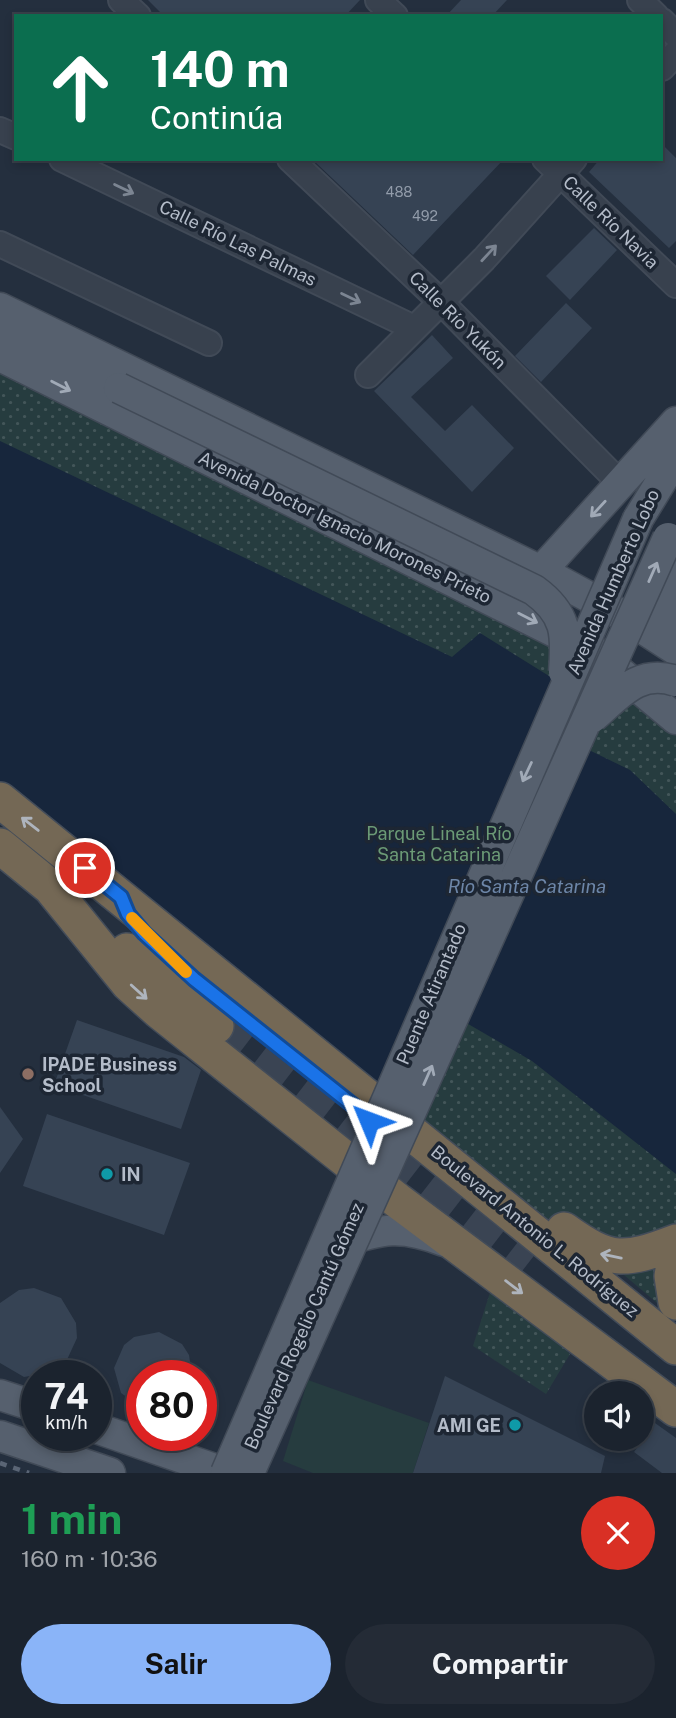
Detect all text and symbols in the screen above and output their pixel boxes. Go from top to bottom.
text: 140 m [150,40,290,98]
icon: ahead [35,42,126,133]
text: Continúa [150,99,283,136]
street label: Calle Río Navia [559,171,663,273]
one-way arrow [113,183,134,196]
house number: 488 [386,184,412,200]
street label: Calle Río Las Palmas [156,196,320,290]
house number: 492 [412,208,438,224]
one-way arrow [481,244,497,262]
street label: Calle Río Yukón [405,267,511,373]
one-way arrow [340,291,361,305]
one-way arrow [50,380,71,393]
street label: Avenida Doctor Ignacio Morones Prieto [195,447,495,607]
street label: Avenida Humberto Lobo [563,486,663,678]
one-way arrow [590,500,606,518]
one-way arrow [647,562,660,583]
one-way arrow [517,611,538,625]
one-way arrow [520,761,533,782]
one-way arrow [22,816,40,832]
park label: Parque Lineal Río Santa Catarina [366,823,512,865]
pin [55,838,115,898]
icon: arrive [66,849,104,887]
water label: Río Santa Catarina [448,875,606,897]
street label: Puente Atirantado [392,920,470,1068]
one-way arrow [129,984,147,1000]
place label: IPADE Business School [42,1054,177,1096]
one-way arrow [422,1065,435,1086]
marker: IPADE Business School [20,1066,36,1082]
position arrow [332,1084,406,1158]
street label: Boulevard Antonio L. Rodríguez [427,1141,643,1321]
place label: IN [121,1164,141,1185]
marker: IN [99,1166,115,1182]
street label: Boulevard Rogelio Cantú Gómez [240,1200,368,1452]
one-way arrow [600,1248,623,1262]
one-way arrow [504,1279,523,1294]
speed limit sign: 80 [126,1360,217,1451]
text: 74 [44,1376,89,1417]
map controls [584,1381,654,1451]
button: sound [584,1381,654,1451]
text: km/h [45,1412,88,1433]
place label: AMI GE [437,1415,501,1436]
marker: AMI GE [507,1417,523,1433]
text: 1 min [21,1494,122,1543]
button: close [581,1496,655,1570]
text: 160 m · 10:36 [21,1545,158,1572]
button: Salir [21,1624,331,1704]
button: Compartir [345,1624,655,1704]

